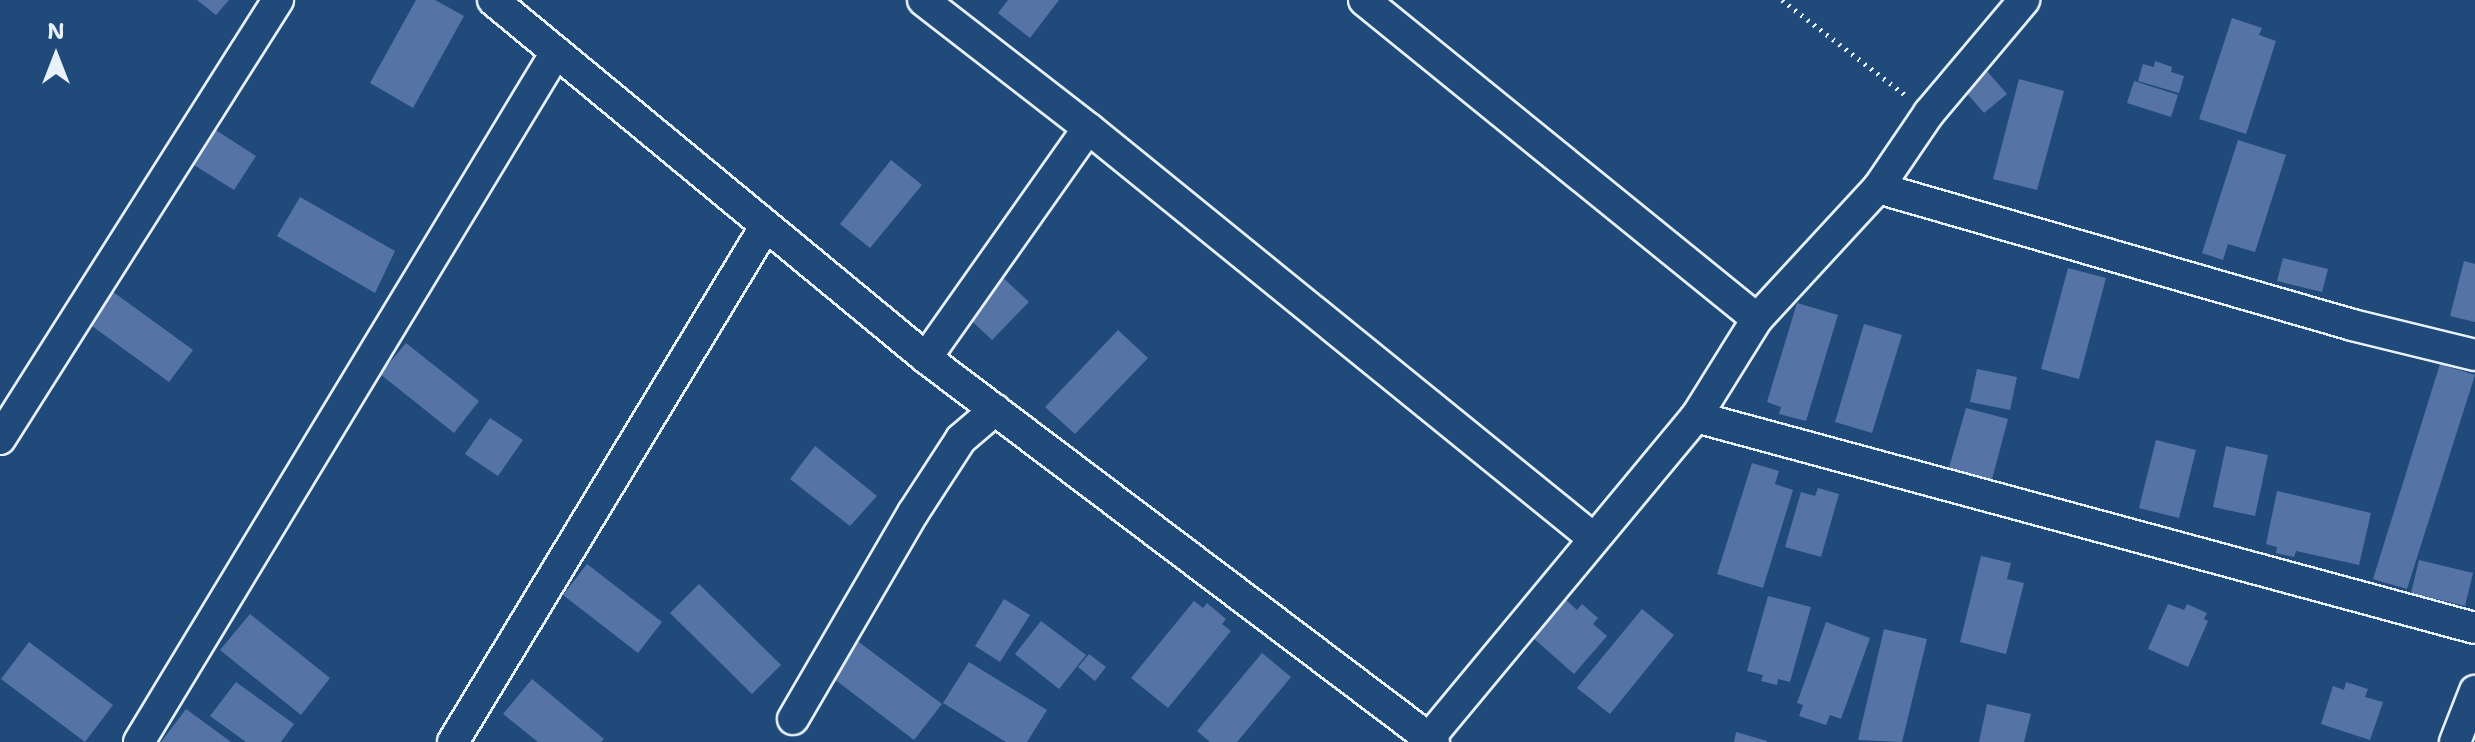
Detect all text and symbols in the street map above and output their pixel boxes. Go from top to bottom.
north arrow [16,16,96,96]
text: N [47,17,65,46]

